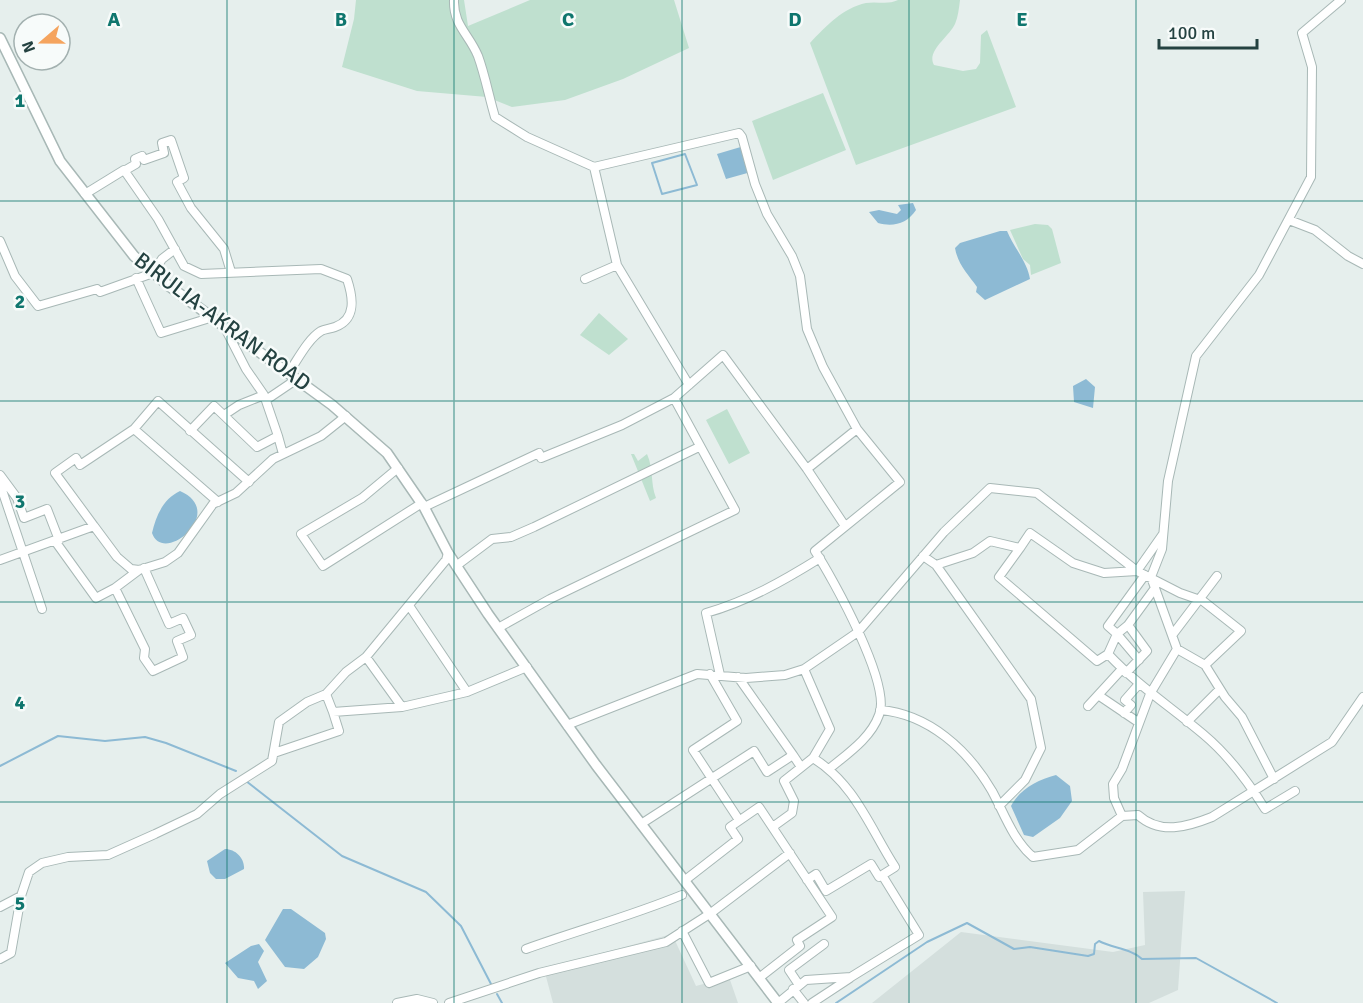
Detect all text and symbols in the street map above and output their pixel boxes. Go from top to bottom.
text: A [108,7,121,32]
text: B [335,7,347,32]
text: C [562,7,574,32]
text: D [788,7,802,32]
text: E [1016,7,1028,32]
north arrow [12,12,72,72]
scale bar [1159,12,1256,50]
text: 100 m [1168,22,1215,44]
text: N [18,38,40,55]
text: 1 [15,88,26,113]
street label: BIRULIA-AKRAN ROAD [129,246,316,397]
text: 2 [15,289,25,314]
text: 3 [15,489,25,514]
text: 4 [15,690,26,715]
text: 5 [15,891,25,916]

